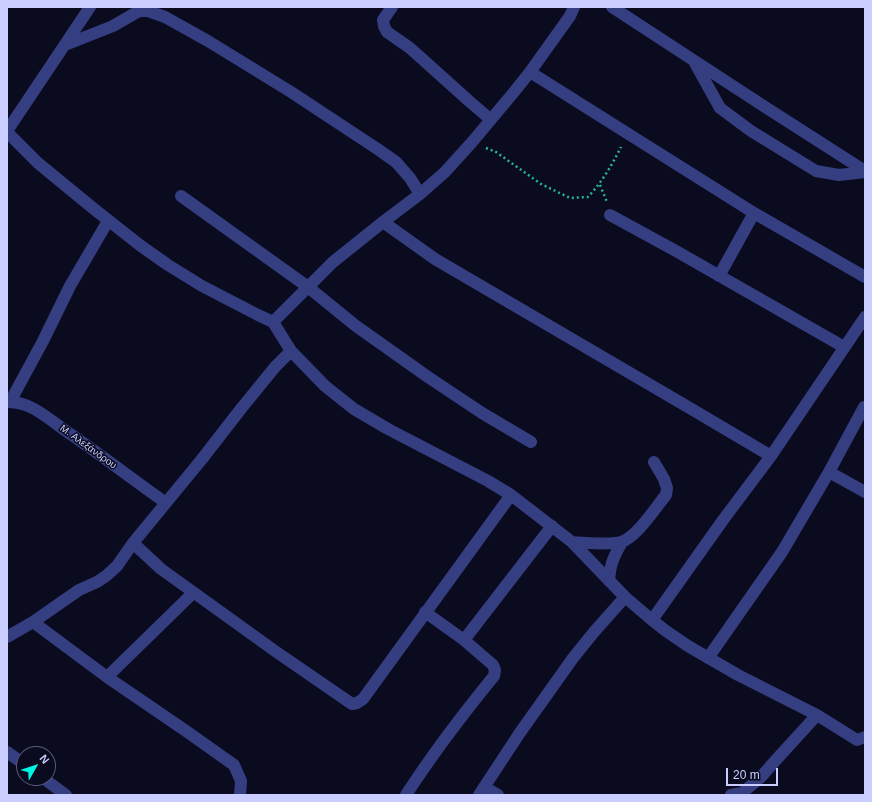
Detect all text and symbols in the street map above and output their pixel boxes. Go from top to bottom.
street label: Μ. Αλεξάνδρου [57,422,119,472]
north arrow [16,746,56,786]
text: N [37,752,52,766]
scale bar [728,760,780,786]
text: 20 m [733,768,760,782]

